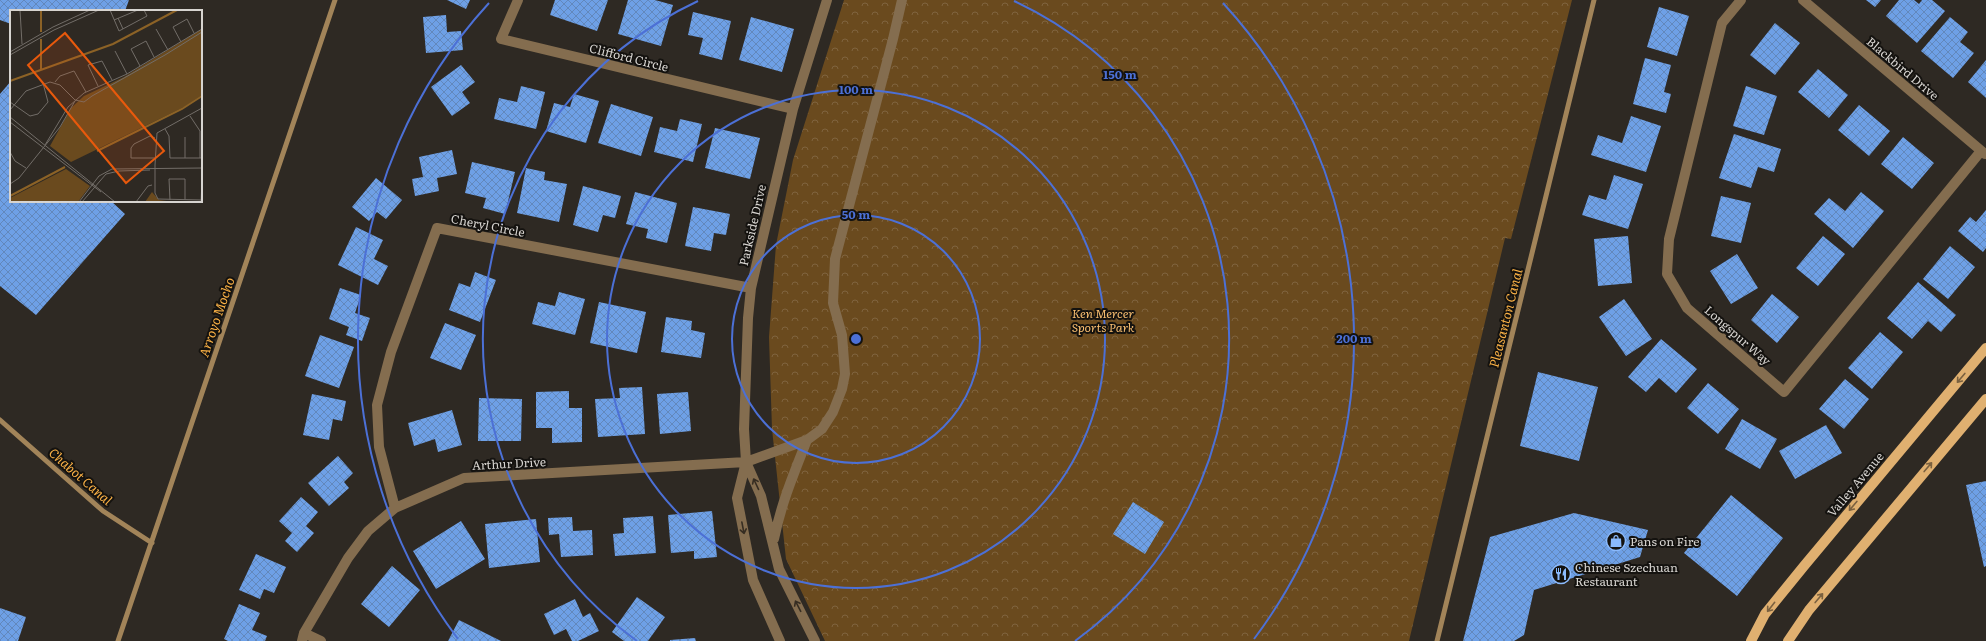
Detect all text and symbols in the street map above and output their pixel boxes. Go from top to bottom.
inset map [10,10,202,202]
street label: Blackbird Drive [1863,32,1943,104]
street label: Clifford Circle [588,38,670,76]
text: 150 m [1103,65,1137,83]
text: 100 m [839,80,873,98]
street label: Parkside Drive [734,182,770,268]
text: 50 m [842,205,870,223]
street label: Cheryl Circle [450,209,526,241]
water label: Pleasanton Canal [1484,266,1527,370]
water label: Arroyo Mocho [193,275,239,359]
street label: Longspur Way [1701,301,1775,369]
park label: Ken Mercer Sports Park [1072,304,1135,336]
text: 200 m [1336,329,1372,347]
centre of rings [849,332,863,346]
one-way arrow [1956,373,1965,384]
water label: Chabot Canal [45,443,117,509]
street label: Valley Avenue [1822,448,1888,520]
street label: Arthur Drive [472,452,546,474]
one-way arrow [1924,462,1933,472]
one-way arrow [752,478,759,490]
one-way arrow [1849,501,1858,512]
one-way arrow [739,521,747,534]
shop icon: Pans on Fire [1605,530,1627,552]
place label: Pans on Fire [1630,532,1700,550]
place label: Chinese Szechuan Restaurant [1575,558,1678,590]
restaurant icon: Chinese Szechuan Restaurant [1550,563,1572,585]
one-way arrow [1814,592,1823,603]
one-way arrow [794,600,801,612]
one-way arrow [1767,601,1776,612]

